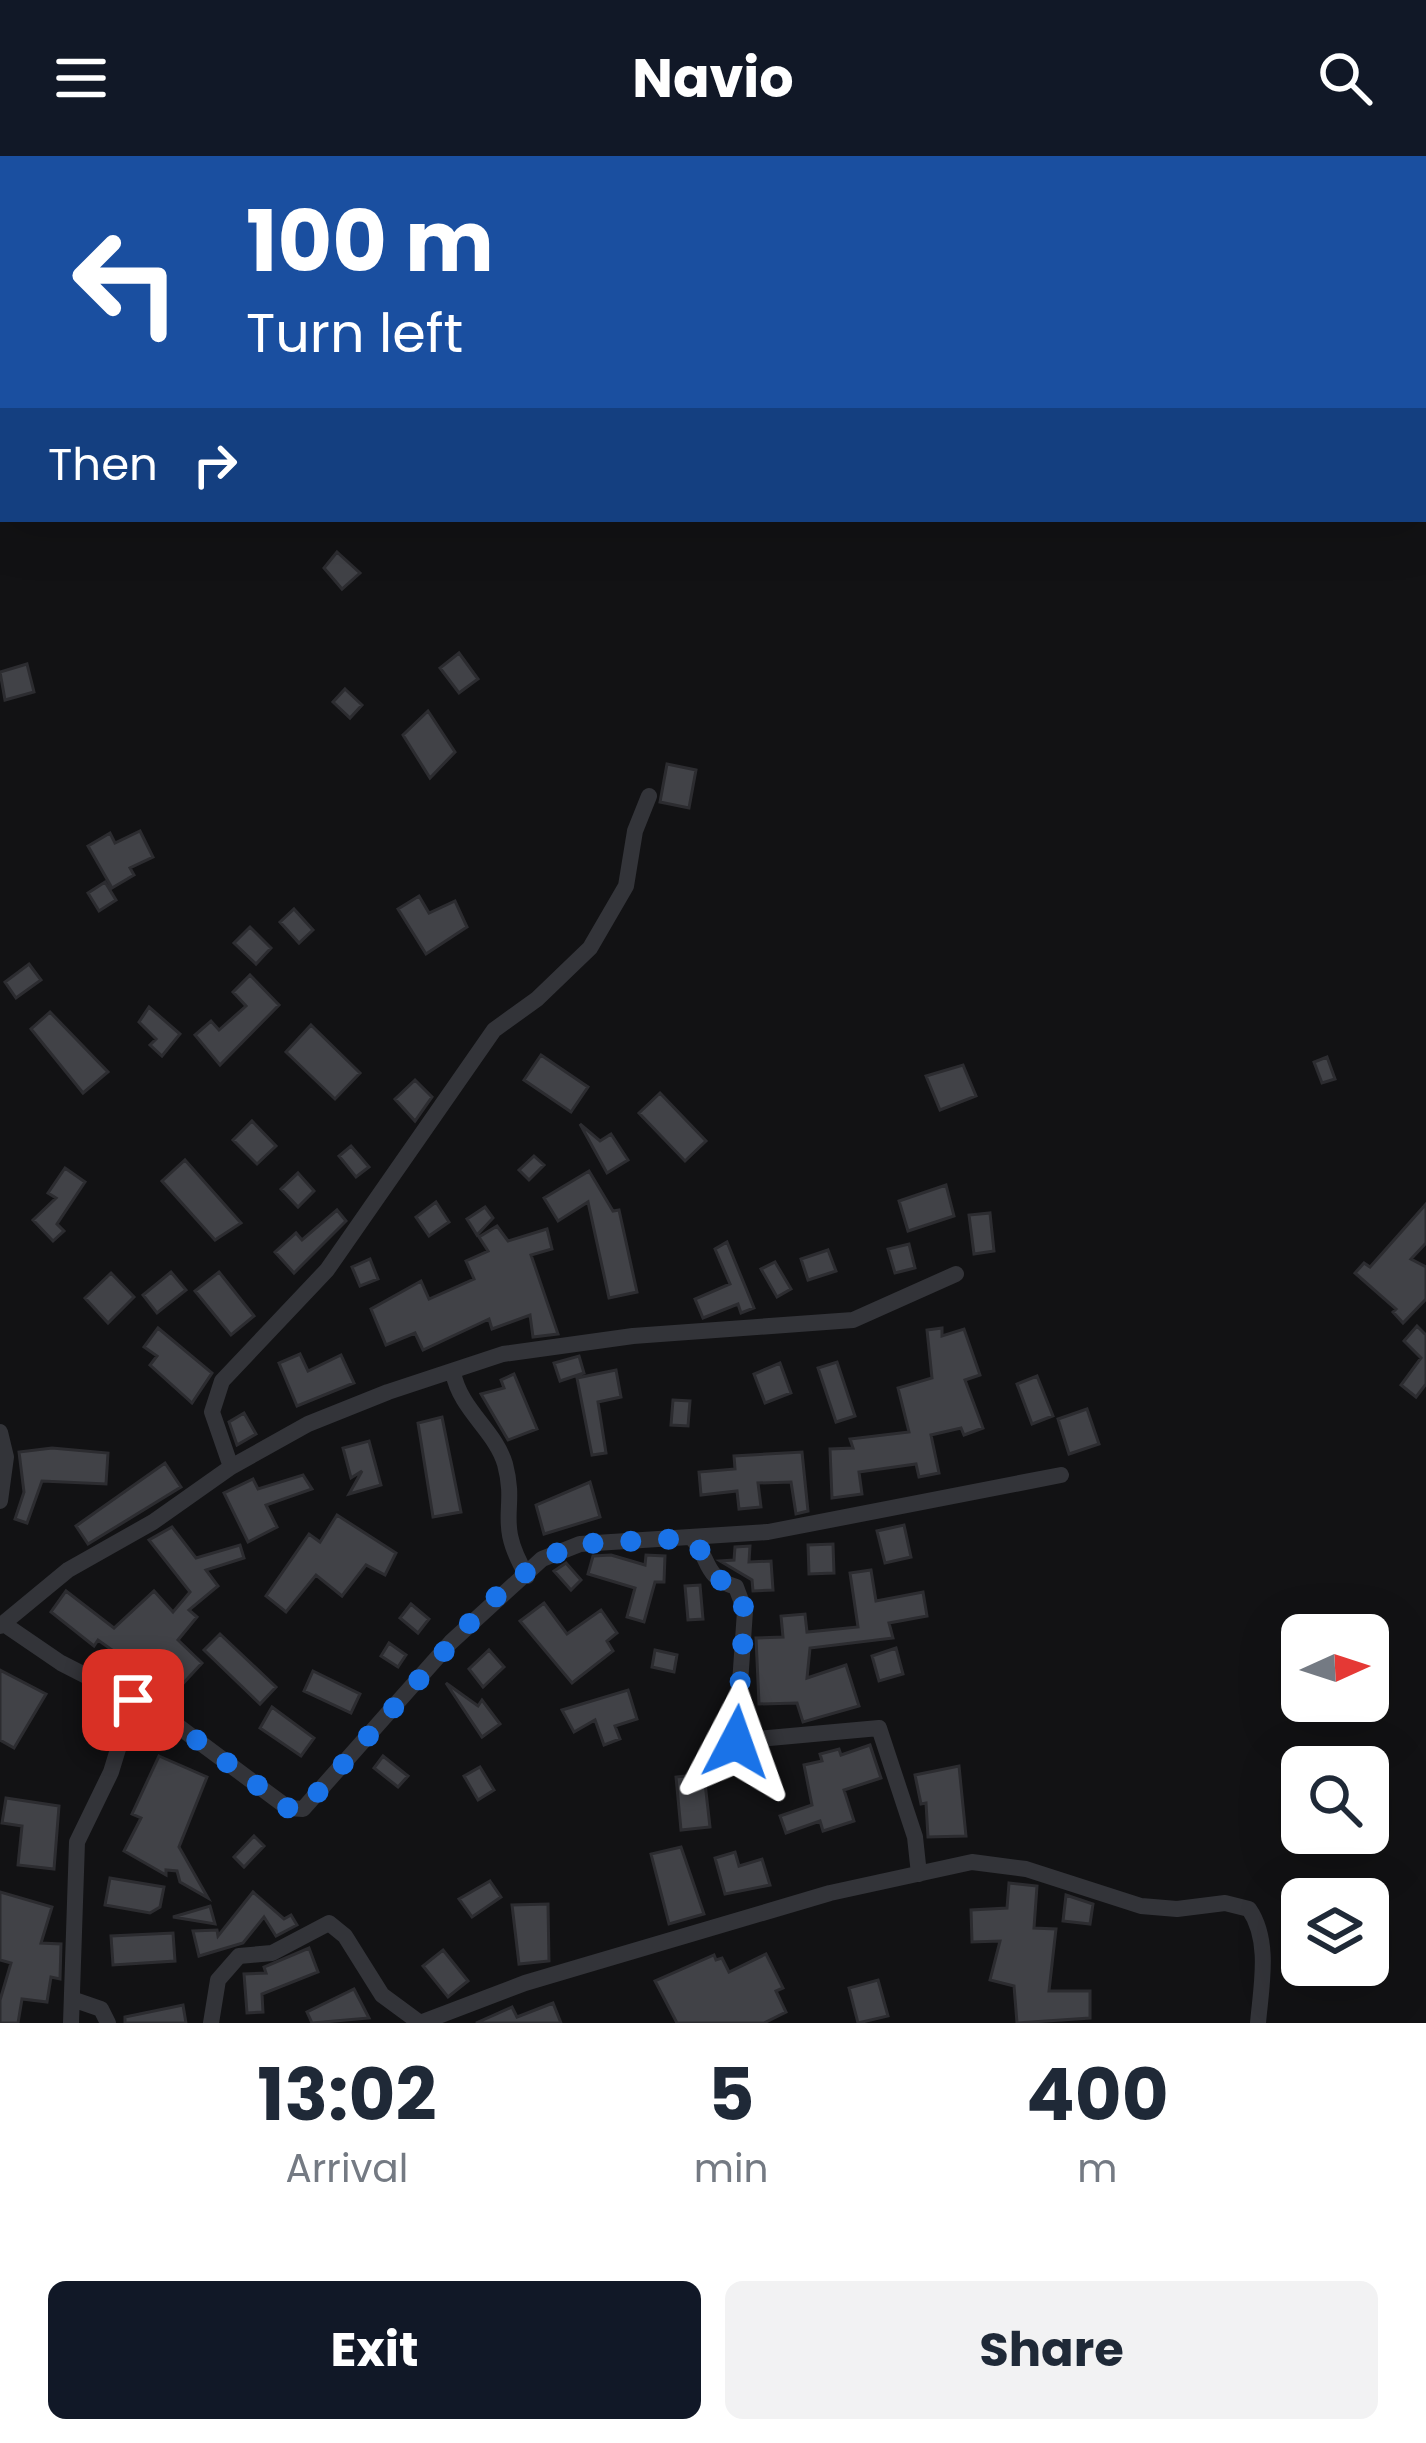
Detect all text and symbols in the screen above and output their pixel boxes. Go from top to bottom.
text: Navio [632,40,794,116]
icon: menu [48,45,114,111]
icon: search [1312,45,1378,111]
text: 100 m [246,183,494,300]
icon: left [48,204,204,360]
text: Turn left [246,295,463,371]
icon: right [182,432,248,498]
text: Then [48,433,158,496]
north arrow [1281,1614,1389,1722]
map controls [1281,1614,1389,1986]
pin [82,1649,184,1751]
icon: arrive [100,1667,166,1733]
position arrow [673,1679,799,1805]
button: search [1281,1746,1389,1854]
button: layers [1281,1878,1389,1986]
text: 13:02 [257,2044,437,2145]
text: 5 [708,2044,755,2145]
text: 400 [1026,2044,1169,2145]
text: Arrival [286,2141,408,2196]
text: min [694,2141,769,2196]
text: m [1077,2141,1117,2196]
button: Exit [48,2281,701,2419]
button: Share [725,2281,1378,2419]

